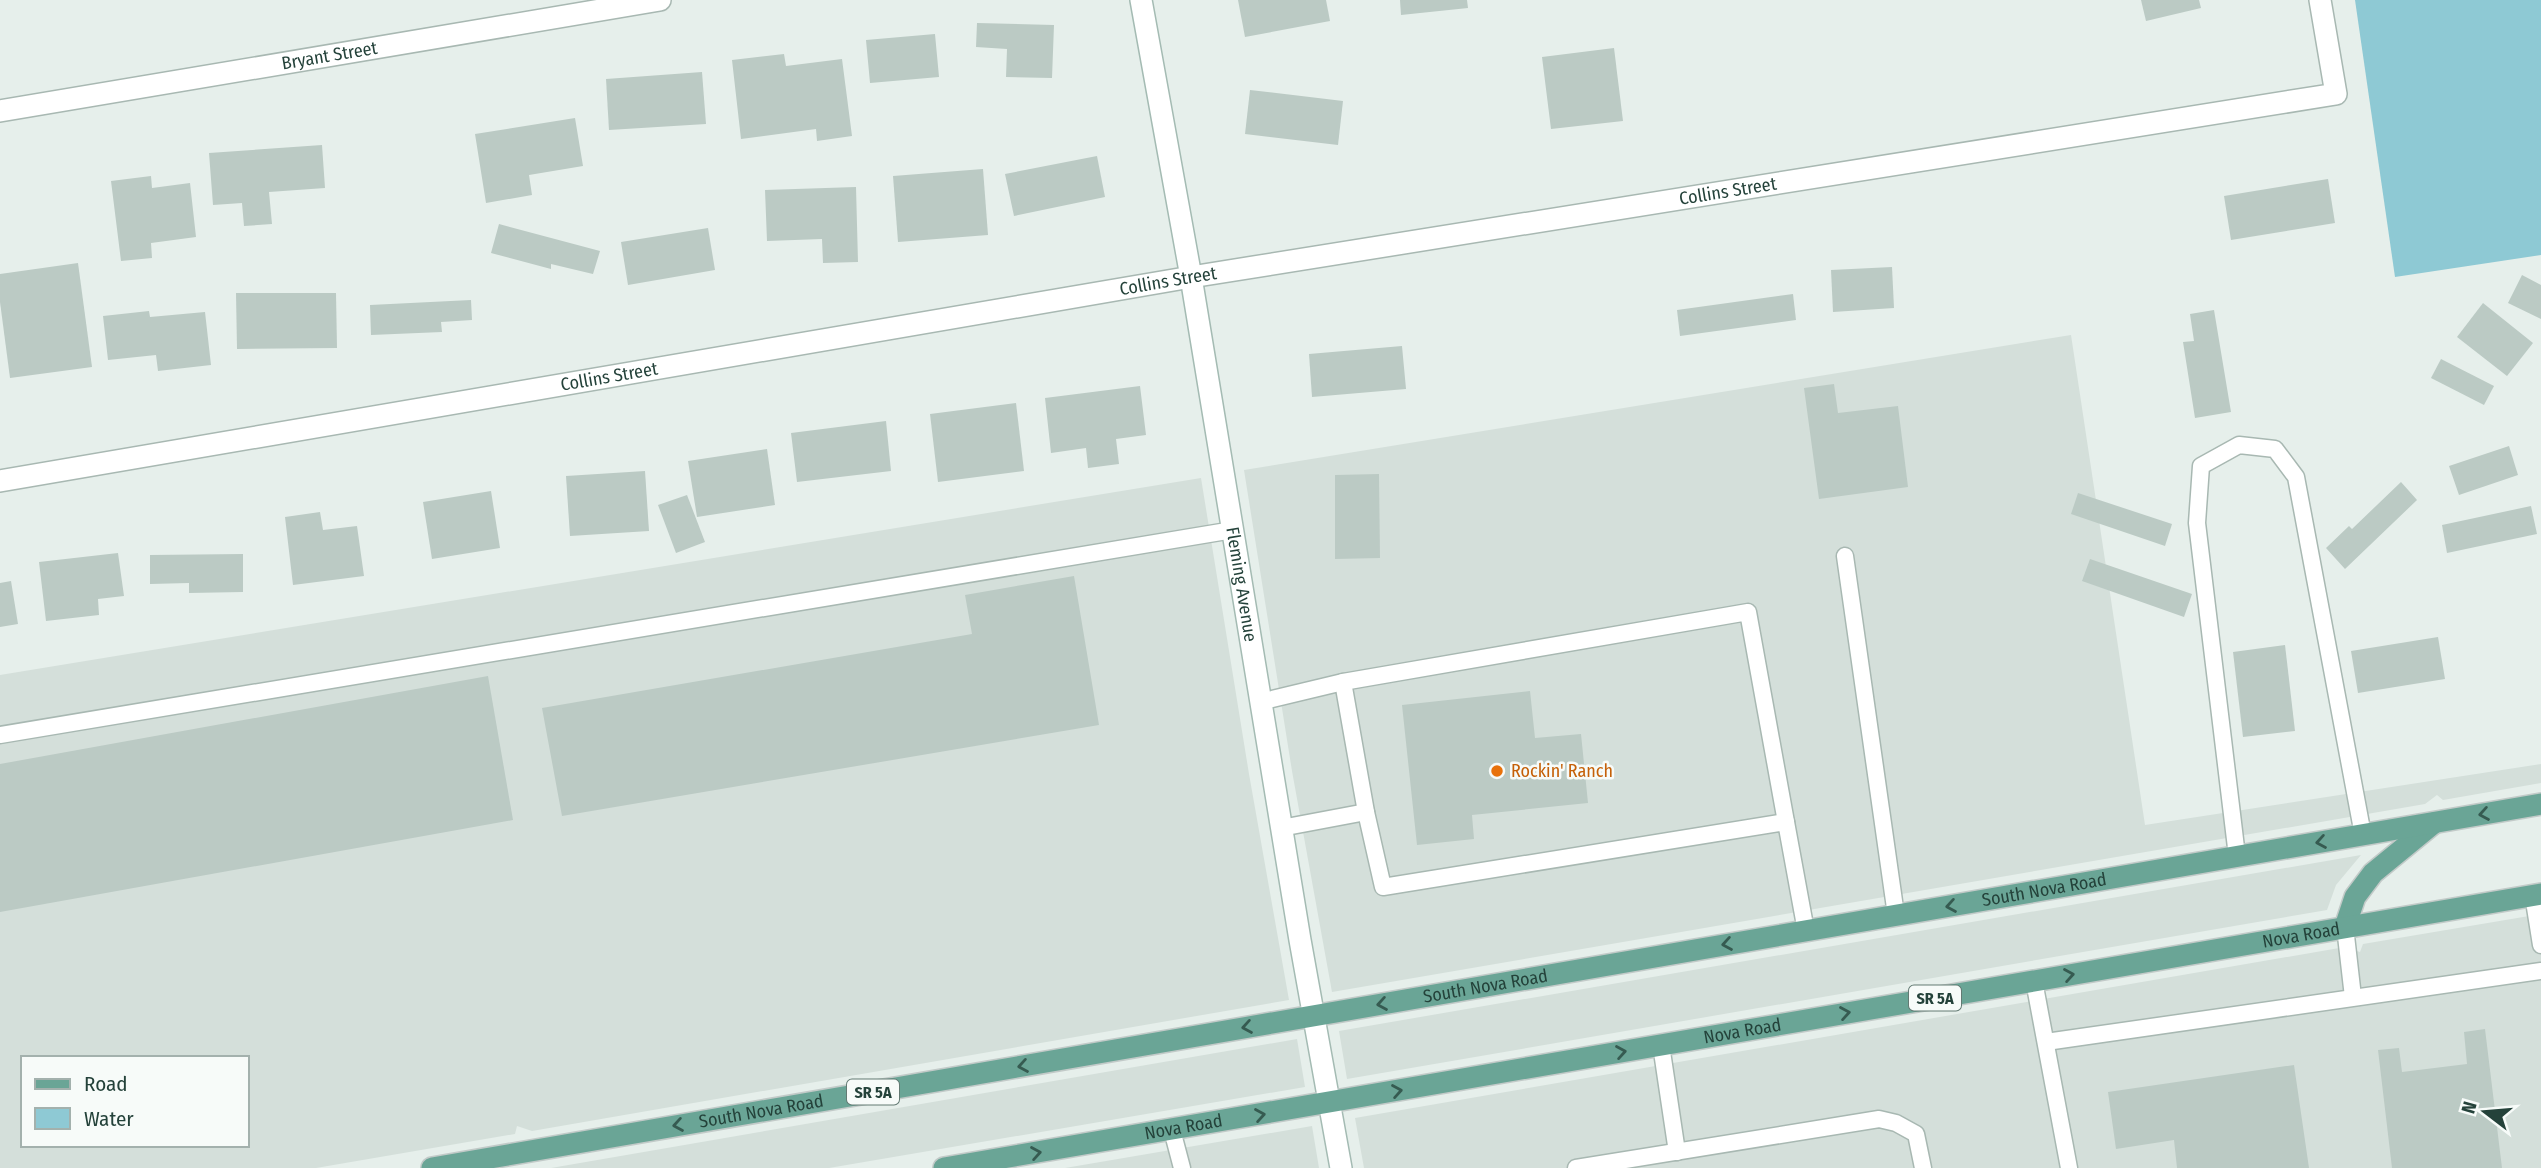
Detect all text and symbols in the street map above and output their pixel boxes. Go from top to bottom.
street label: Bryant Street [280,37,379,74]
street label: Collins Street [1678,173,1778,210]
street label: Collins Street [1118,262,1218,300]
street label: Collins Street [559,358,659,396]
street label: Fleming Avenue [1221,525,1262,644]
place label: Rockin' Ranch [1511,760,1613,782]
marker: Rockin' Ranch [1489,763,1505,779]
one-way arrow [2479,805,2491,820]
one-way arrow [2315,834,2326,849]
street label: South Nova Road [1980,868,2108,911]
one-way arrow [1946,897,1958,912]
street label: Nova Road [2261,918,2342,953]
one-way arrow [1721,936,1733,951]
street label: South Nova Road [1421,965,1549,1008]
one-way arrow [2063,968,2075,983]
road number: SR 5A [1909,986,1961,1010]
one-way arrow [1376,995,1388,1010]
one-way arrow [1839,1006,1851,1021]
street label: Nova Road [1702,1014,1783,1049]
one-way arrow [1241,1019,1253,1034]
one-way arrow [1615,1045,1627,1060]
legend [21,1056,248,1147]
one-way arrow [1017,1058,1029,1073]
text: Road [84,1071,128,1097]
north arrow [2450,1077,2520,1147]
road number: SR 5A [847,1080,899,1104]
one-way arrow [1391,1084,1403,1099]
street label: South Nova Road [697,1090,825,1133]
text: N [2457,1099,2482,1116]
text: Water [84,1106,134,1132]
one-way arrow [1254,1108,1266,1123]
street label: Nova Road [1143,1109,1224,1144]
one-way arrow [672,1117,684,1132]
one-way arrow [1030,1146,1042,1161]

